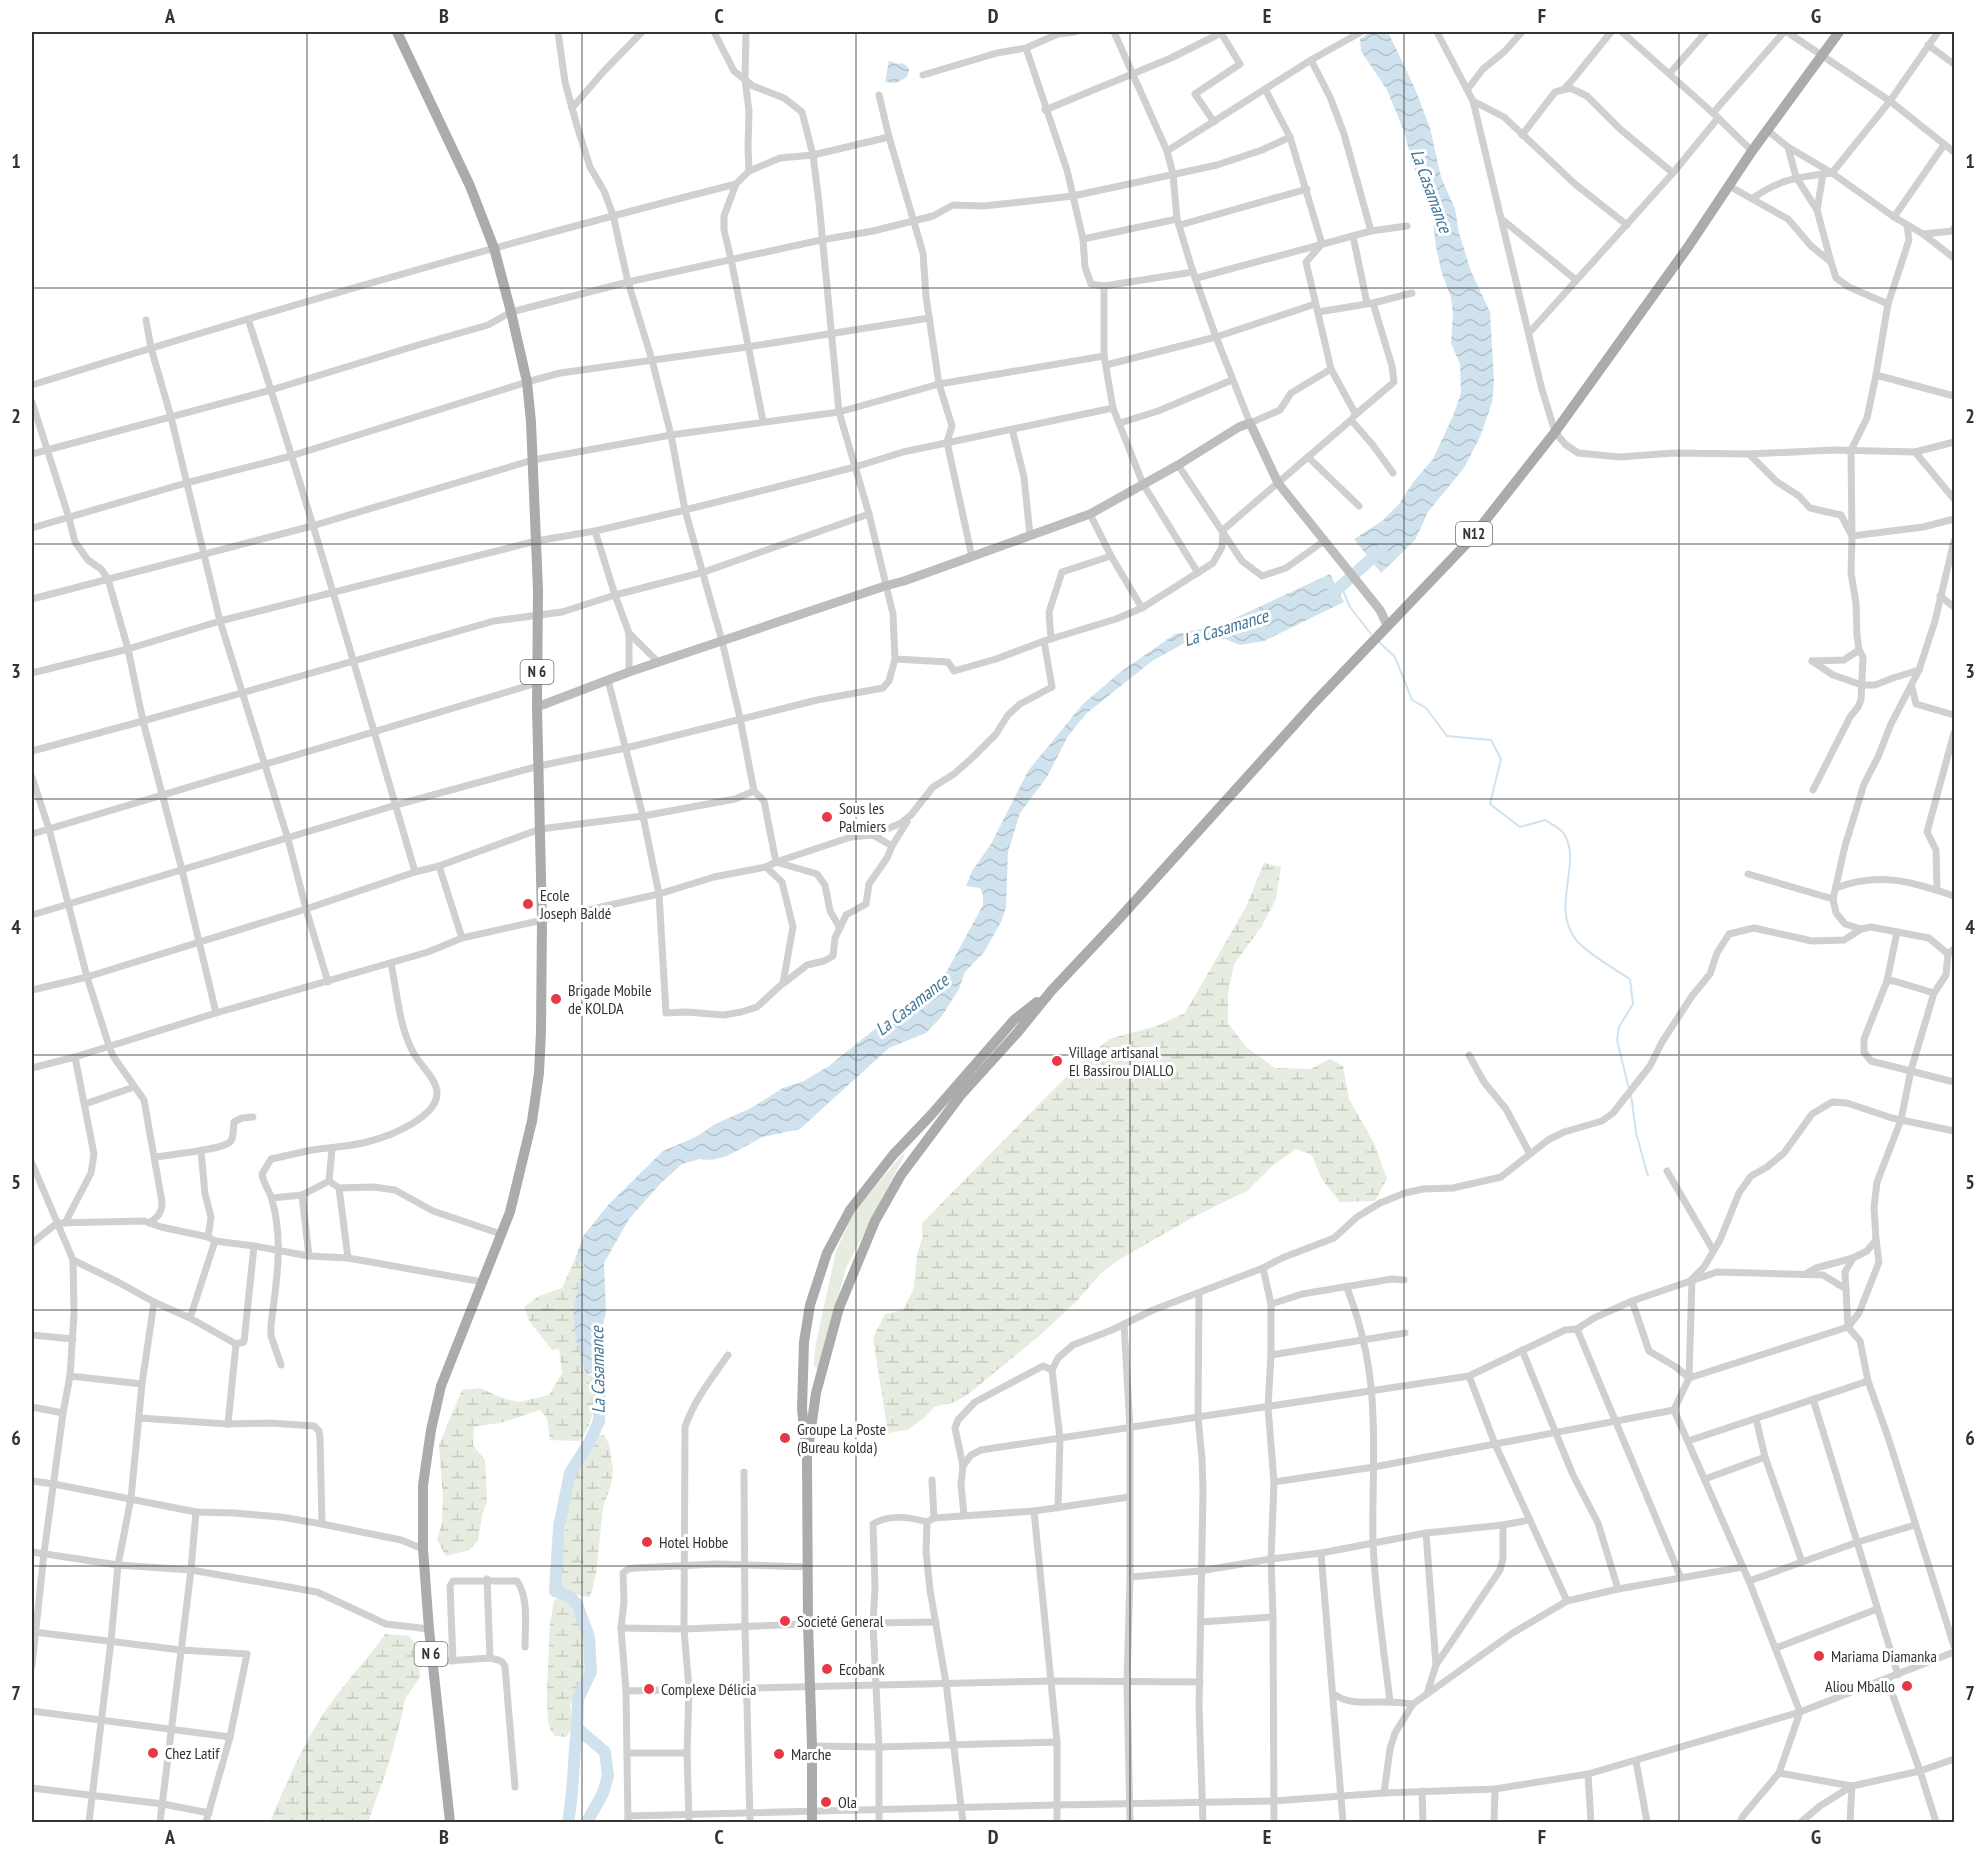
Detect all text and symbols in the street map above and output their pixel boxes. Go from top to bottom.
text: A [164,3,176,29]
text: B [439,3,449,29]
text: C [714,3,724,29]
text: D [988,3,999,29]
text: E [1263,3,1271,29]
text: F [1538,3,1546,29]
text: G [1811,3,1821,29]
water label: La Casamance [1406,146,1458,237]
text: 1 [11,148,21,174]
text: 1 [1965,148,1975,174]
text: 2 [11,403,21,429]
text: 2 [1965,403,1975,429]
road number: N12 [1456,522,1492,546]
water label: La Casamance [1181,603,1272,651]
text: 3 [11,658,21,684]
text: 3 [1965,658,1975,684]
road number: N 6 [520,660,554,684]
place label: Sous les Palmiers [839,798,886,836]
marker: Sous les Palmiers [820,810,834,824]
place label: Ecole Joseph Baldé [539,885,611,923]
marker: Ecole Joseph Baldé [521,897,535,911]
text: 4 [11,914,21,940]
text: 4 [1965,914,1975,940]
water label: La Casamance [870,968,954,1040]
place label: Brigade Mobile de KOLDA [568,980,652,1018]
marker: Brigade Mobile de KOLDA [549,992,563,1006]
place label: Village artisanal El Bassirou DIALLO [1068,1042,1174,1080]
marker: Village artisanal El Bassirou DIALLO [1050,1054,1064,1068]
text: 5 [11,1169,21,1195]
text: 5 [1965,1169,1975,1195]
water label: La Casamance [585,1325,610,1414]
place label: Groupe La Poste (Bureau kolda) [797,1419,886,1457]
text: 6 [11,1425,21,1451]
text: 6 [1965,1425,1975,1451]
marker: Groupe La Poste (Bureau kolda) [778,1431,792,1445]
place label: Hotel Hobbe [659,1532,728,1552]
marker: Hotel Hobbe [640,1535,654,1549]
place label: Societé General [797,1611,884,1631]
marker: Societé General [778,1614,792,1628]
road number: N 6 [414,1642,448,1666]
place label: Mariama Diamanka [1831,1646,1937,1666]
marker: Mariama Diamanka [1812,1649,1826,1663]
place label: Ecobank [839,1659,886,1679]
marker: Ecobank [820,1662,834,1676]
place label: Aliou Mballo [1825,1676,1895,1696]
place label: Complexe Délicia [661,1679,756,1699]
marker: Aliou Mballo [1900,1679,1914,1693]
text: 7 [11,1680,21,1706]
text: 7 [1965,1680,1975,1706]
marker: Complexe Délicia [642,1682,656,1696]
place label: Chez Latif [165,1743,220,1763]
place label: Marche [791,1744,831,1764]
marker: Chez Latif [146,1746,160,1760]
marker: Marche [772,1747,786,1761]
place label: Ola [838,1792,857,1812]
marker: Ola [819,1795,833,1809]
text: A [164,1824,176,1850]
text: B [439,1824,449,1850]
text: C [714,1824,724,1850]
text: D [988,1824,999,1850]
text: E [1263,1824,1271,1850]
text: F [1538,1824,1546,1850]
text: G [1811,1824,1821,1850]

